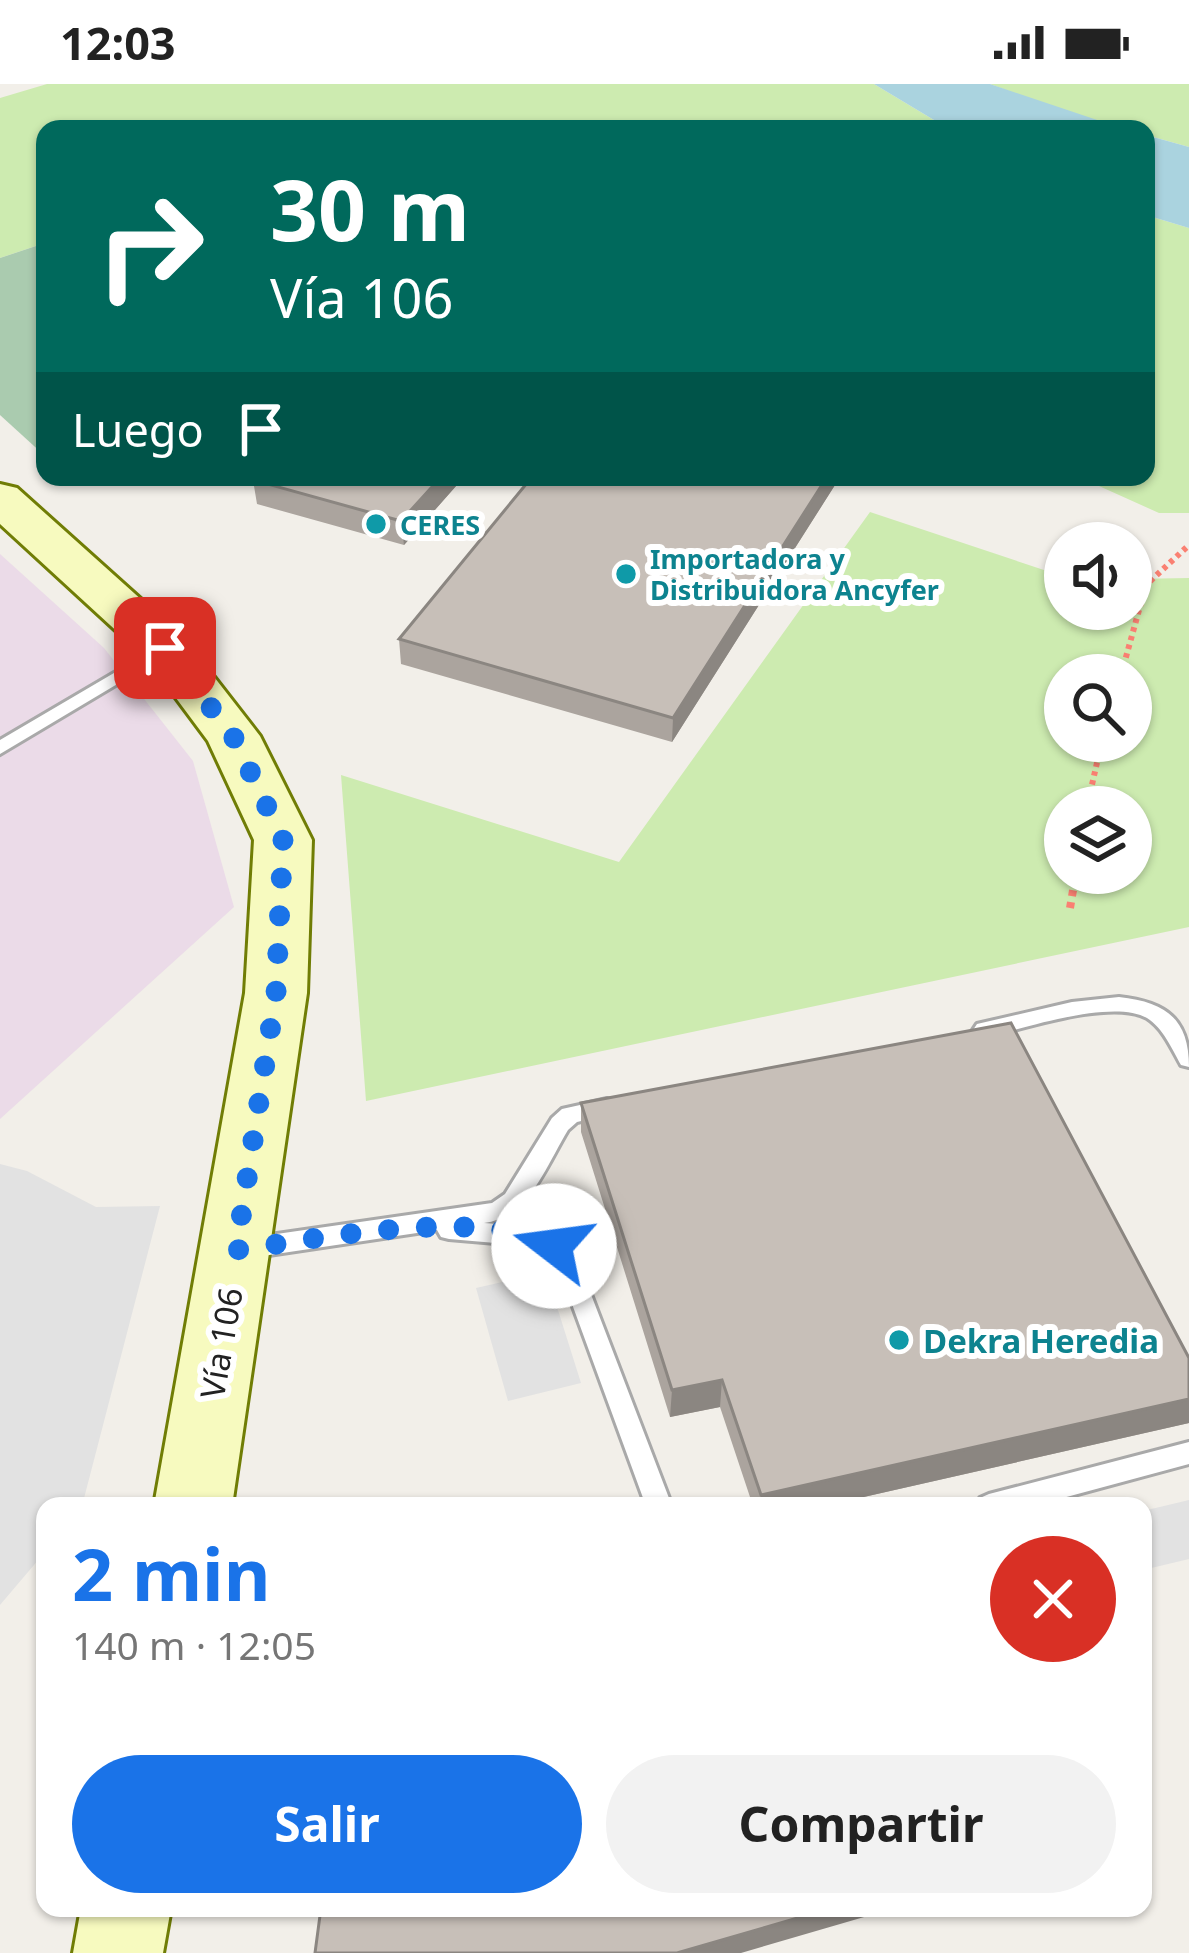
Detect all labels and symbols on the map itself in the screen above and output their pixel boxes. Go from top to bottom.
place label: CERES [400,506,480,543]
marker: CERES [363,511,389,537]
place label: Importadora y Distribuidora Ancyfer [650,540,939,608]
marker: Importadora y Distribuidora Ancyfer [613,561,639,587]
pin [114,597,216,699]
position arrow [491,1183,617,1309]
street label: Vía 106 [189,1284,253,1402]
place label: Dekra Heredia [923,1318,1159,1363]
marker: Dekra Heredia [886,1327,912,1353]

